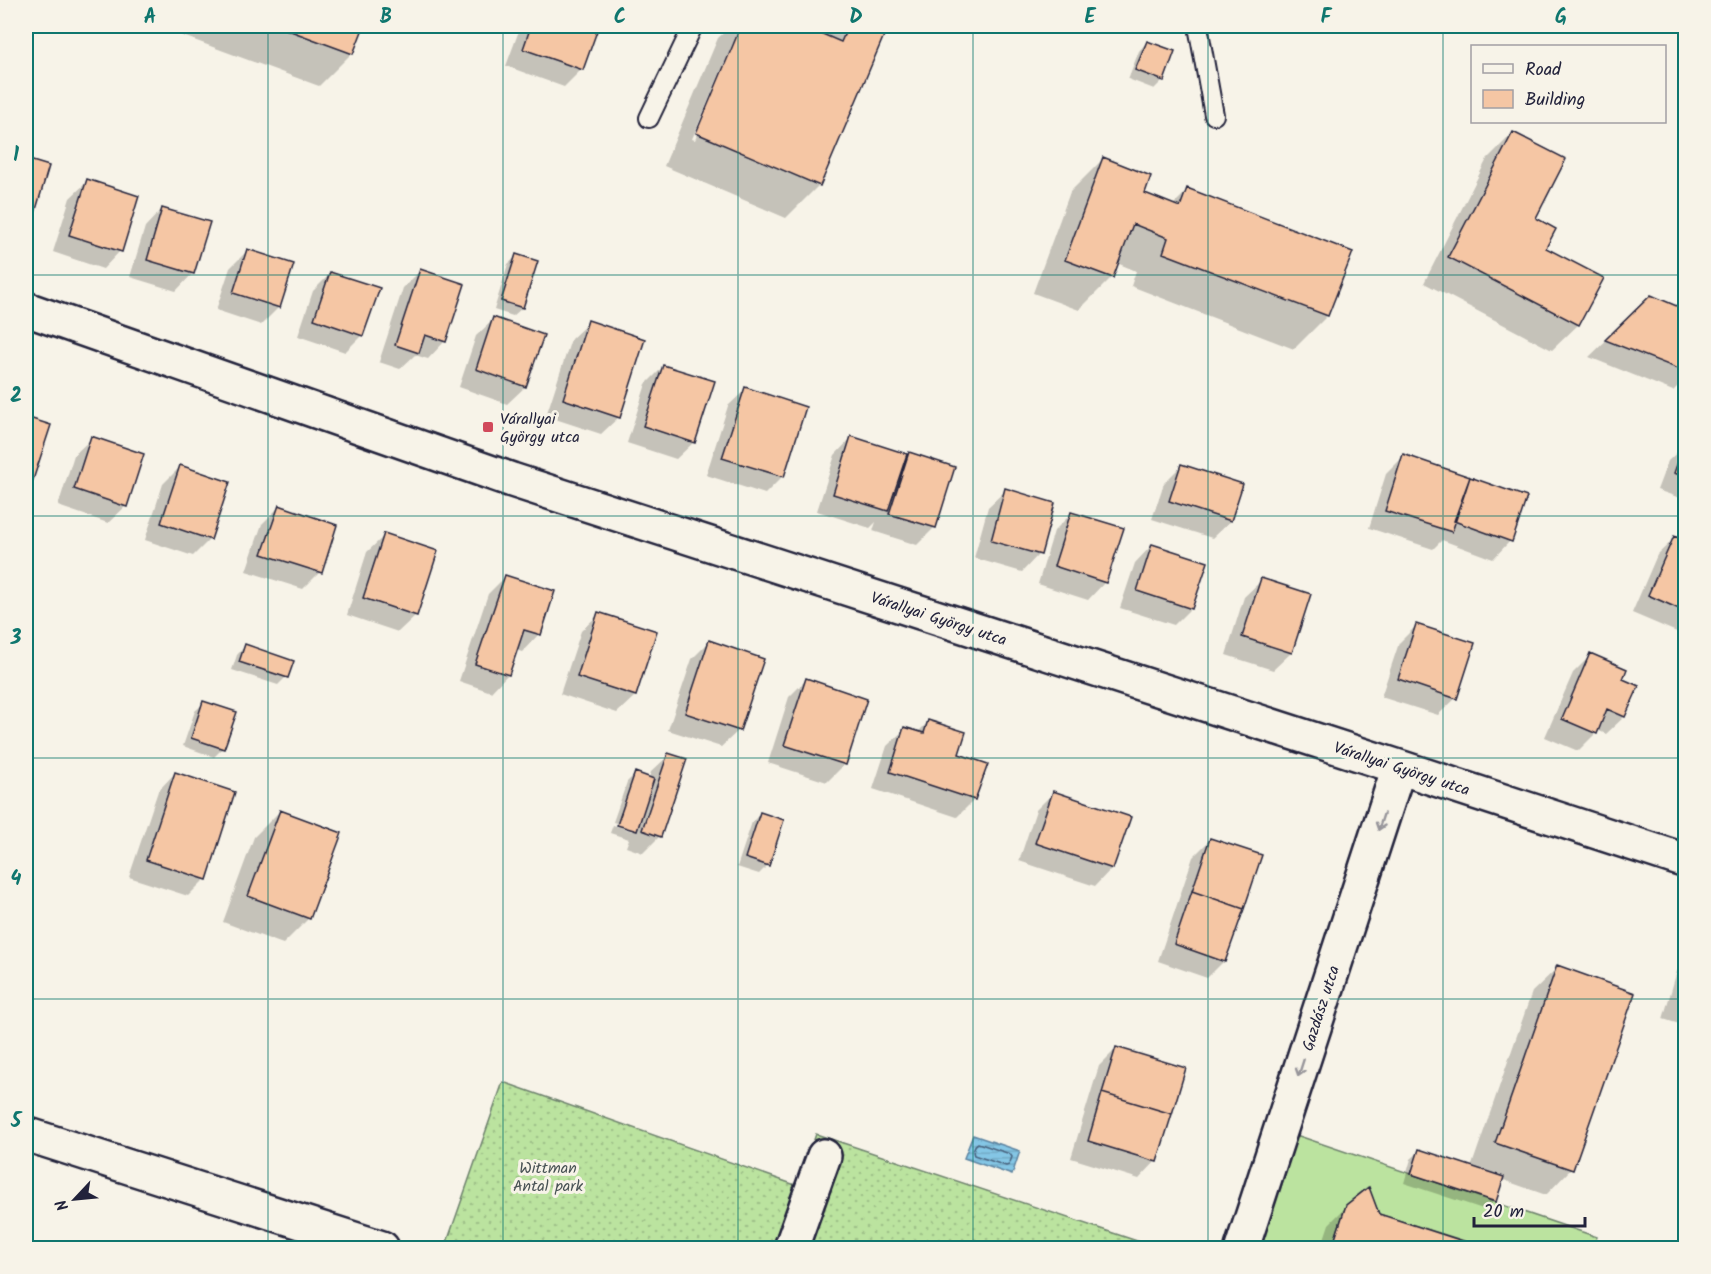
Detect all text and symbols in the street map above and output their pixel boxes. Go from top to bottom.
text: A [144,2,156,34]
text: B [380,2,392,34]
text: C [614,2,626,34]
text: D [849,2,863,34]
text: E [1084,2,1096,34]
text: F [1321,2,1333,34]
text: G [1555,2,1567,34]
legend [1471,45,1666,123]
text: Road [1525,56,1562,85]
text: Building [1525,86,1585,115]
text: 1 [13,140,19,172]
text: 2 [10,381,22,413]
place label: Várallyai György utca [500,407,580,450]
marker: Várallyai György utca [481,420,495,434]
street label: Várallyai György utca [867,586,1010,653]
text: 3 [10,623,22,655]
street label: Várallyai György utca [1330,736,1473,803]
one-way arrow [1375,812,1386,831]
text: 4 [11,864,22,896]
street label: Gazdász utca [1296,962,1347,1054]
one-way arrow [1295,1058,1306,1077]
text: 5 [10,1106,23,1138]
park label: Wittman Antal park [513,1156,584,1199]
north arrow [45,1169,105,1229]
scale bar [1474,1190,1585,1228]
text: N [49,1195,76,1215]
text: 20 m [1483,1198,1524,1227]

